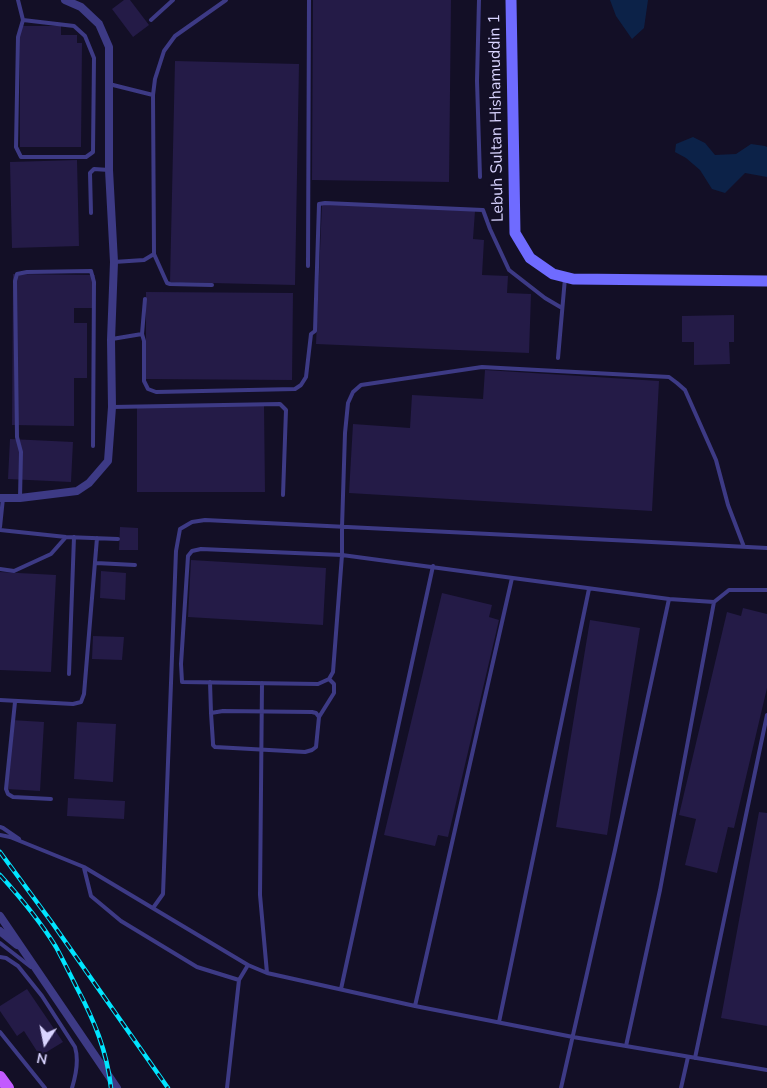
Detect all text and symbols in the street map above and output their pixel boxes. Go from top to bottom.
street label: Lebuh Sultan Hishamuddin 1 [486,14,508,222]
north arrow [20,1018,70,1068]
text: N [35,1048,49,1069]

